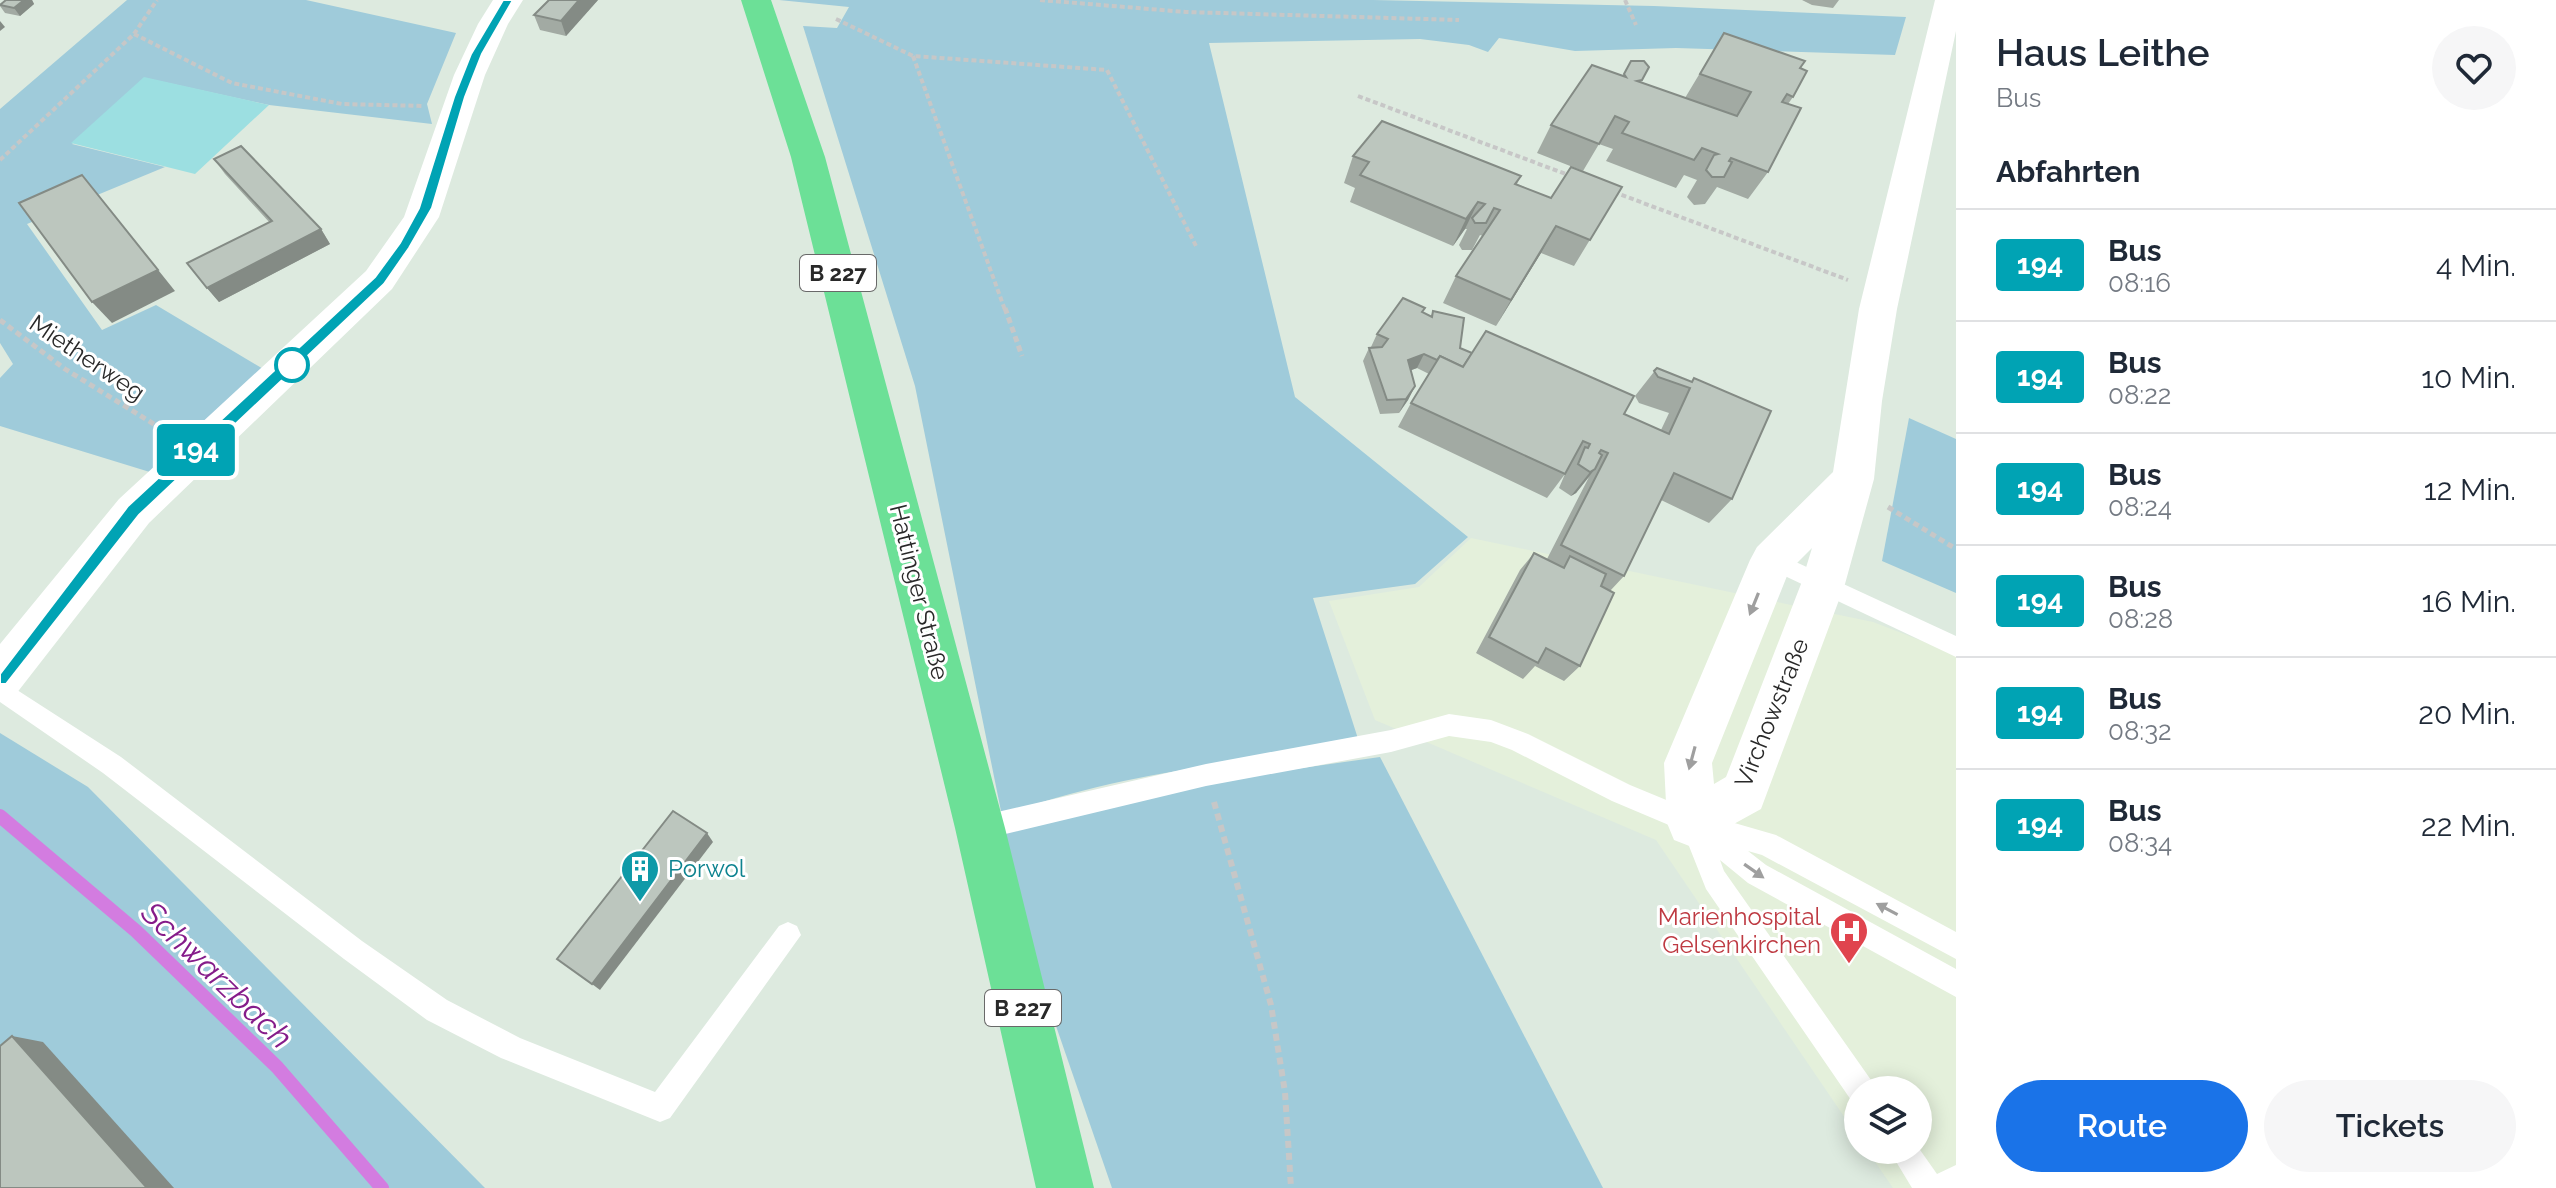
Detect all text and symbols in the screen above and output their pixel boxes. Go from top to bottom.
button: heart [2432,26,2516,110]
text: Haus Leithe [1996,30,2210,75]
text: Bus [1996,83,2041,113]
text: Abfahrten [1996,154,2140,189]
text: Bus [2108,233,2162,268]
text: 194 [2017,248,2063,281]
text: 4 Min. [2436,248,2516,283]
road number: B 227 [800,255,876,291]
text: 08:16 [2108,268,2171,298]
street label: Mietherweg [24,308,150,407]
text: Bus [2108,345,2162,380]
unlabelled marker [275,348,309,382]
text: 194 [2017,360,2063,393]
text: 10 Min. [2421,360,2516,395]
text: 08:22 [2108,380,2171,410]
line badge: 194 [150,424,242,476]
text: 194 [173,433,219,466]
text: Bus [2108,457,2162,492]
text: 194 [2017,472,2063,505]
text: 12 Min. [2424,472,2516,507]
text: 08:24 [2108,492,2172,522]
street label: Hattinger Straße [884,501,955,683]
text: Bus [2108,569,2162,604]
text: 194 [2017,584,2063,617]
text: 16 Min. [2421,584,2516,619]
one-way arrow [1747,592,1760,616]
text: 08:28 [2108,604,2173,634]
street label: Virchowstraße [1728,634,1815,792]
text: Bus [2108,681,2162,716]
text: 194 [2017,696,2063,729]
text: 20 Min. [2418,696,2516,731]
text: 08:32 [2108,716,2172,746]
one-way arrow [1686,745,1698,770]
text: Bus [2108,793,2162,828]
text: 194 [2017,808,2063,841]
text: 22 Min. [2421,808,2516,843]
text: 08:34 [2108,828,2172,858]
building icon: Porwol [619,848,661,903]
place label: Porwol [668,854,746,883]
one-way arrow [1743,863,1764,878]
water label: Schwarzbach [134,893,300,1056]
place label: Marienhospital Gelsenkirchen [1658,902,1821,959]
one-way arrow [1876,902,1899,915]
hospital icon: Marienhospital Gelsenkirchen [1828,910,1870,965]
road number: B 227 [985,990,1061,1026]
map controls [1844,1076,1932,1164]
button: layers [1844,1076,1932,1164]
button: Route [1996,1080,2248,1172]
button: Tickets [2264,1080,2516,1172]

